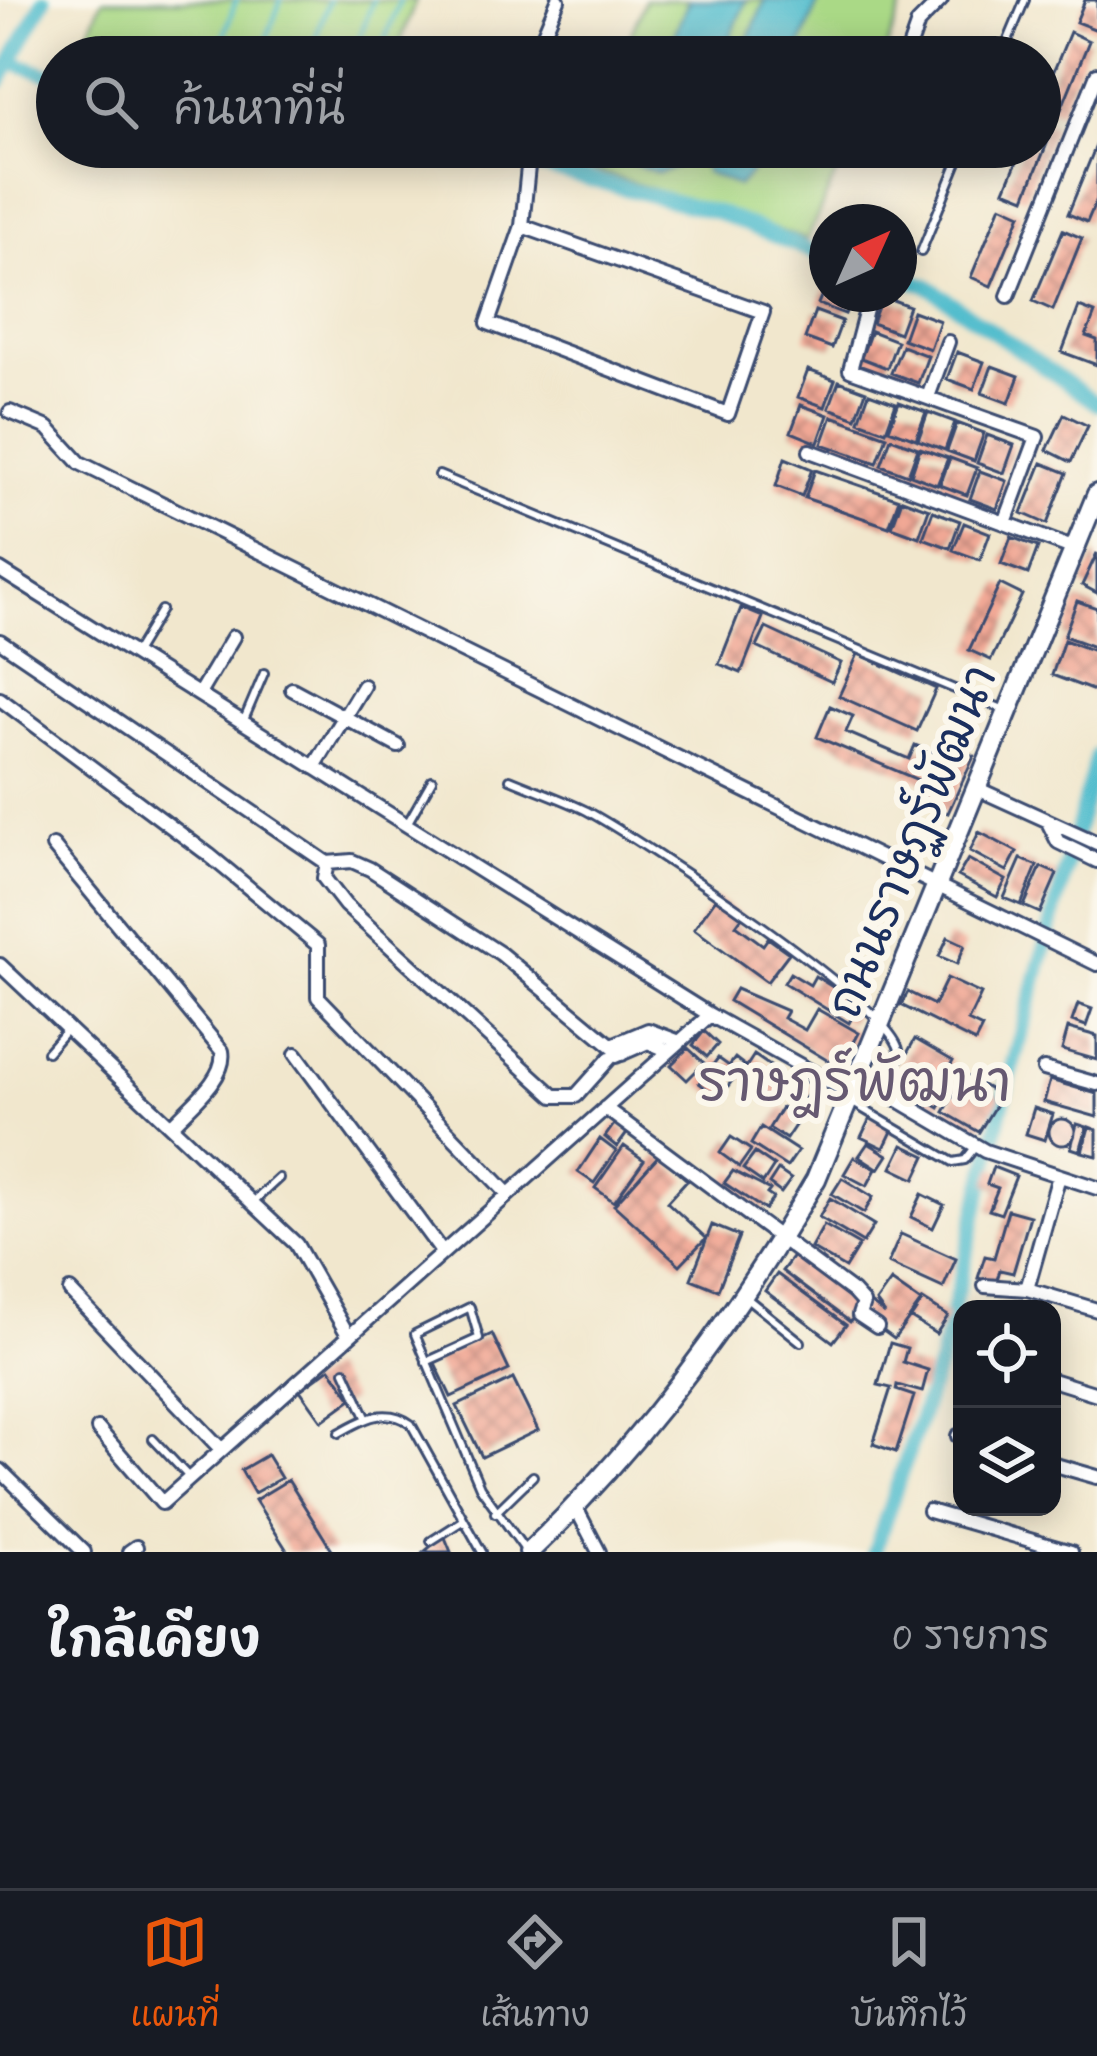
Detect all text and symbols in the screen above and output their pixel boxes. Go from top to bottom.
search box [36,36,1061,168]
icon: search [78,69,144,135]
text: ค้นหาที่นี่ [174,82,345,141]
north arrow [809,204,917,312]
street label: ถนนราษฏร์พัฒนา [813,656,1013,1028]
district label: ราษฎร์พัฒนา [699,1047,1011,1121]
map controls [953,1300,1061,1516]
button: locate [953,1300,1061,1408]
button: layers [953,1408,1061,1516]
text: ใกล้เคียง [48,1609,260,1675]
text: 0 รายการ [892,1613,1049,1664]
tab: แผนที่ [130,1909,220,2039]
tab: เส้นทาง [480,1909,590,2039]
tab: บันทึกไว้ [851,1909,967,2039]

